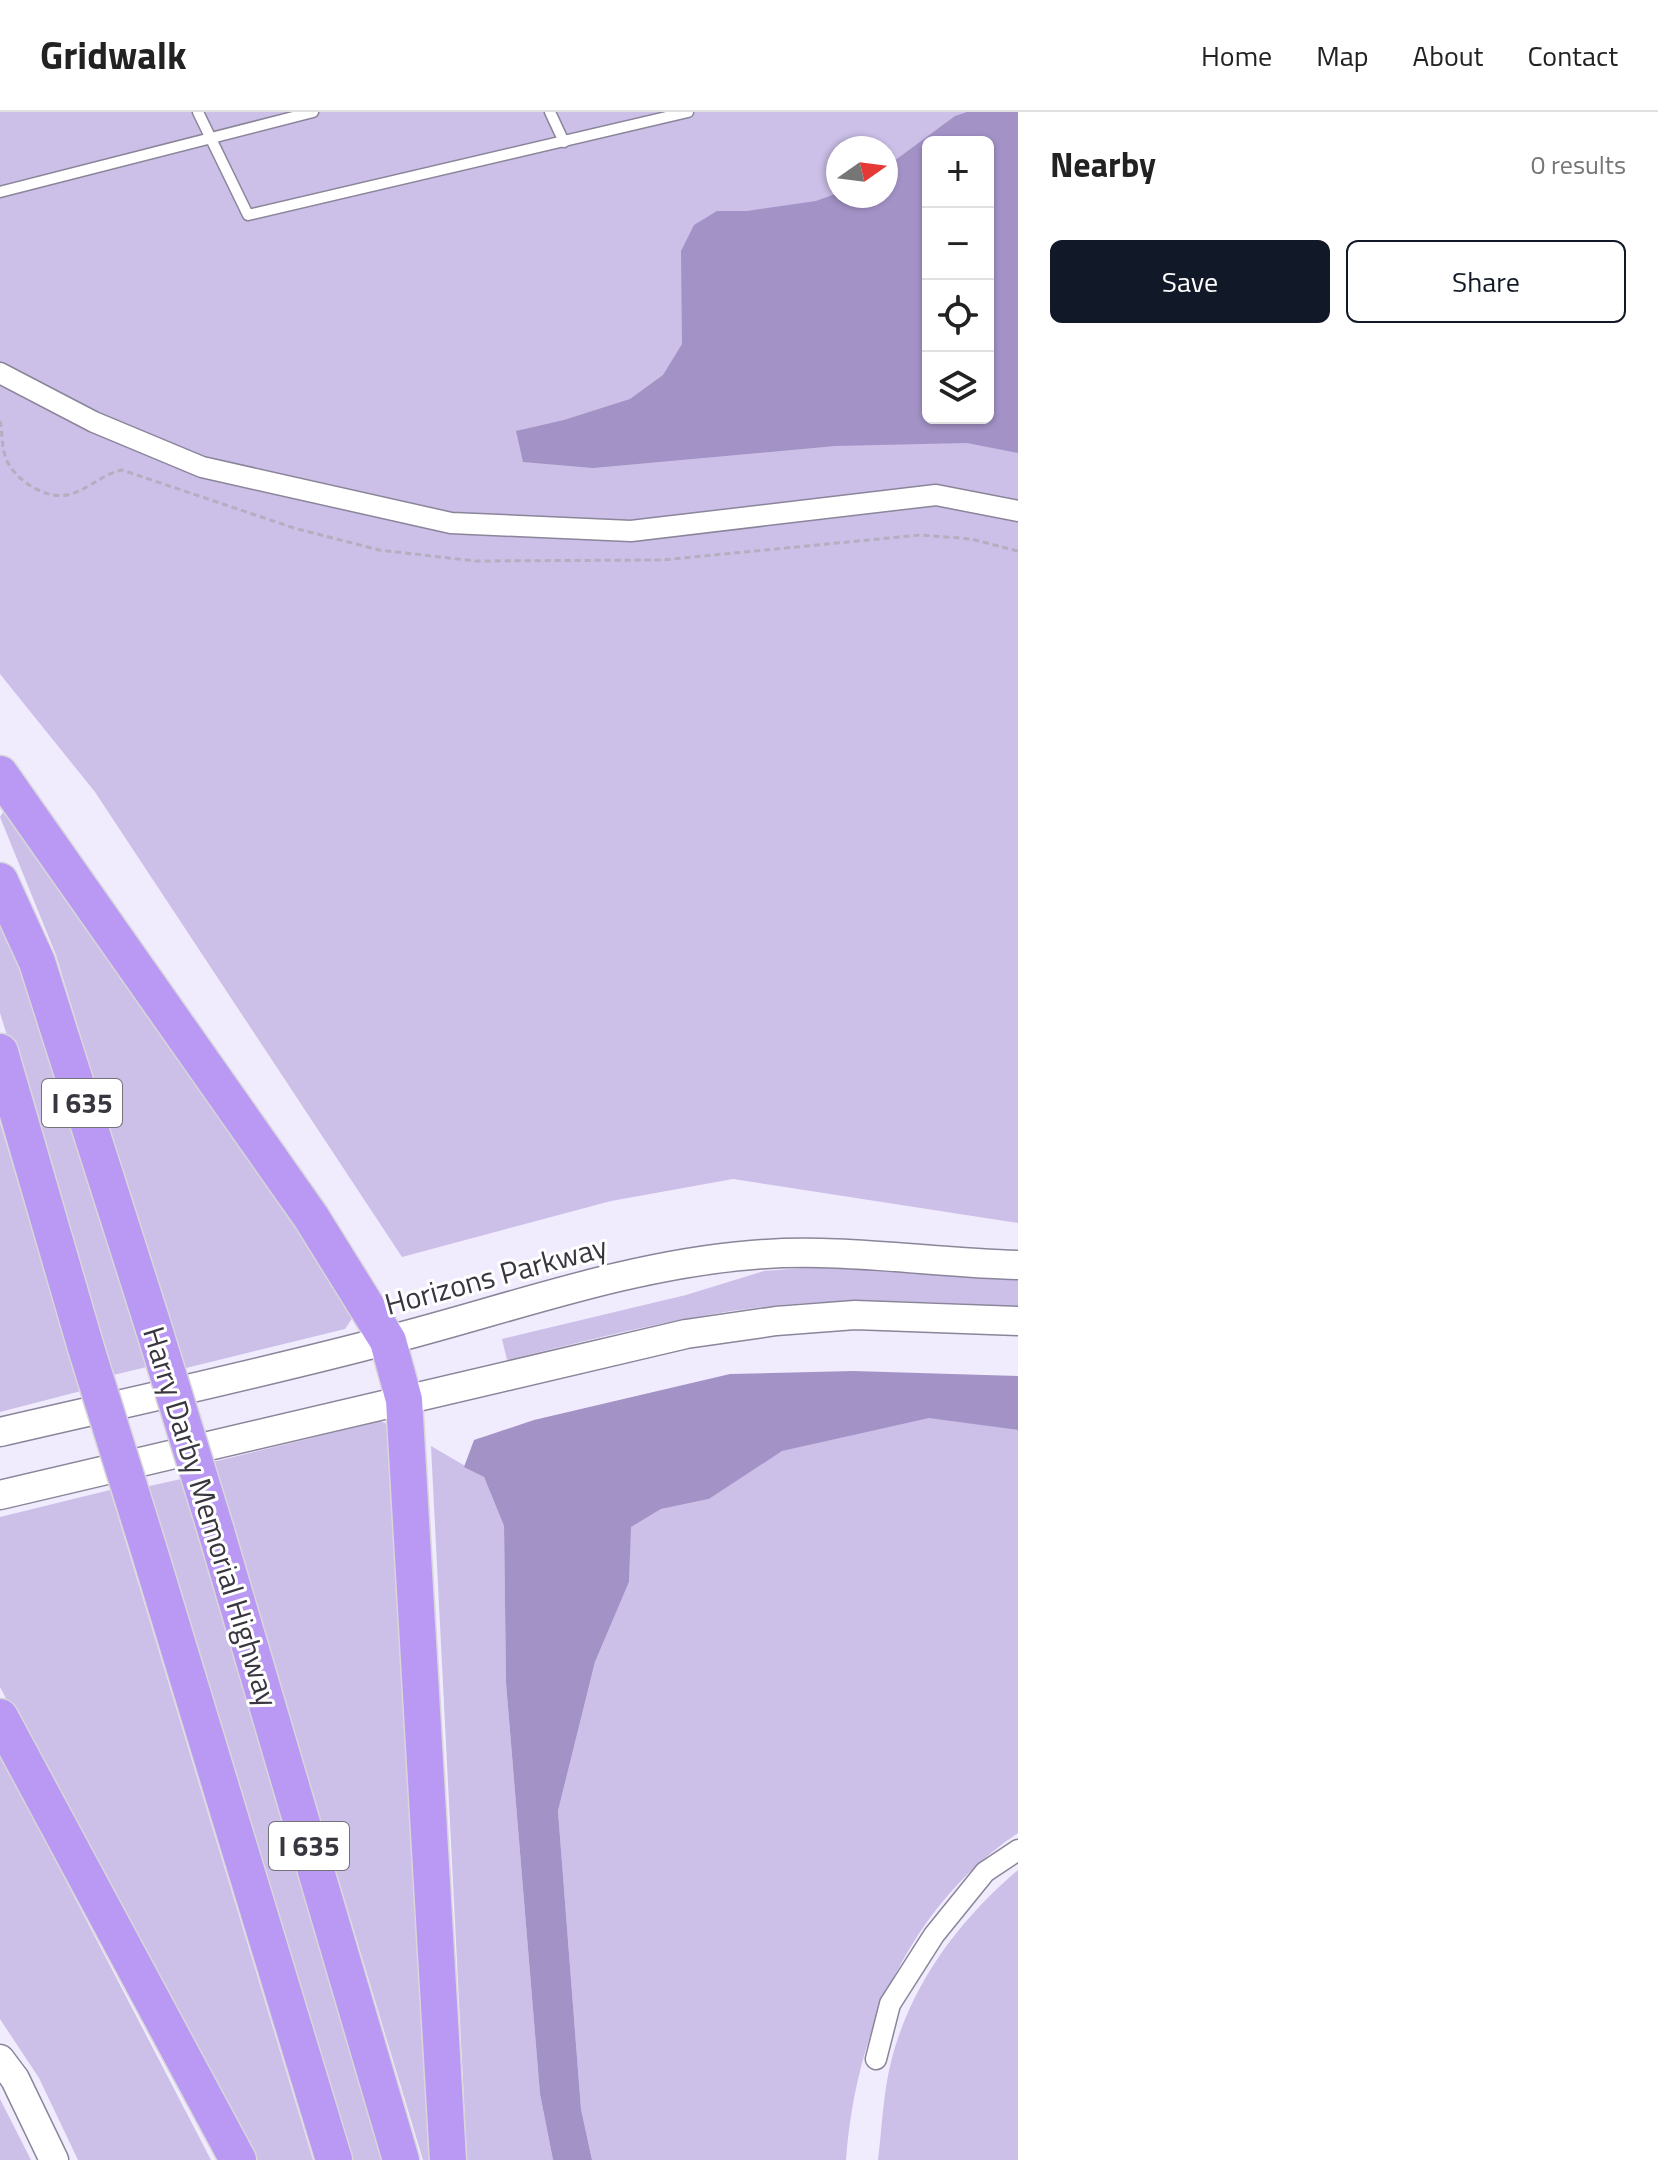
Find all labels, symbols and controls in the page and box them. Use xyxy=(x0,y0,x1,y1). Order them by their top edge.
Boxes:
text: Gridwalk xyxy=(40,26,187,84)
text: Home xyxy=(1201,34,1272,77)
text: Map xyxy=(1316,34,1369,77)
text: About xyxy=(1413,34,1483,77)
text: Contact xyxy=(1527,34,1618,77)
north arrow xyxy=(826,136,898,208)
map controls xyxy=(922,136,994,424)
button: + xyxy=(922,136,994,208)
text: Nearby xyxy=(1050,138,1156,190)
text: 0 results xyxy=(1531,145,1626,184)
button: − xyxy=(922,208,994,280)
button: Save xyxy=(1050,240,1330,323)
button: Share xyxy=(1346,240,1626,323)
button: locate xyxy=(922,280,994,352)
button: layers xyxy=(922,352,994,424)
road number: I 635 xyxy=(42,1079,122,1127)
street label: Horizons Parkway xyxy=(379,1223,612,1327)
street label: Harry Darby Memorial Highway xyxy=(131,1321,291,1712)
road number: I 635 xyxy=(269,1822,349,1870)

